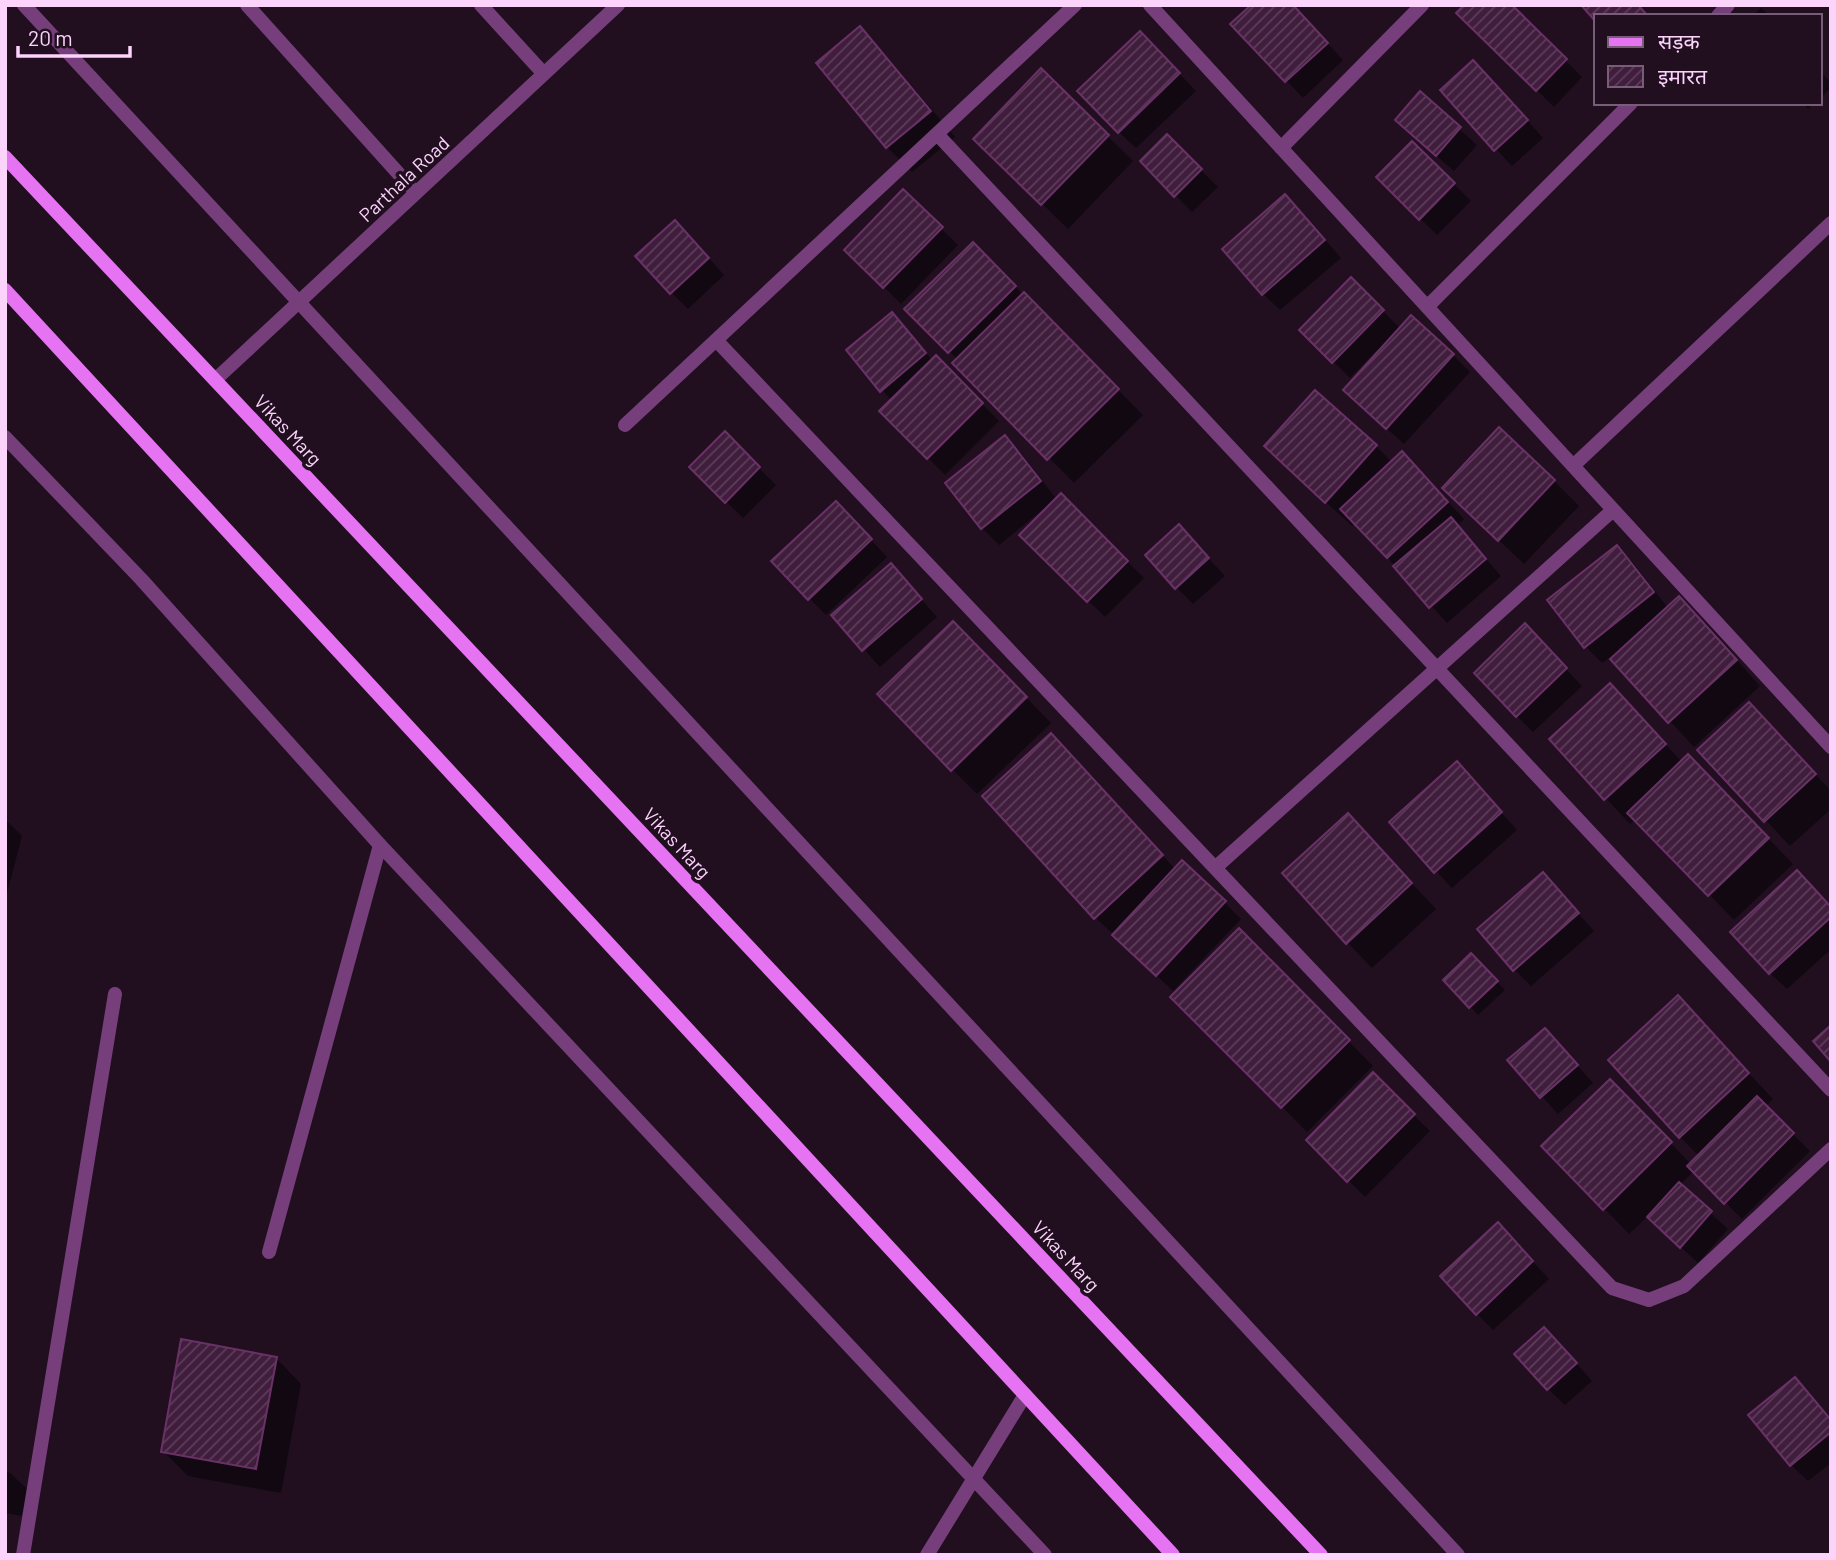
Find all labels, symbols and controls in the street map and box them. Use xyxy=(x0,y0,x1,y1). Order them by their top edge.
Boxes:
scale bar xyxy=(18,14,130,58)
legend xyxy=(1594,14,1822,105)
text: 20 m xyxy=(28,25,73,50)
text: सड़क xyxy=(1658,28,1700,53)
text: इमारत xyxy=(1658,63,1708,88)
street label: Parthala Road xyxy=(354,131,453,226)
street label: Vikas Marg xyxy=(250,390,327,470)
street label: Vikas Marg xyxy=(639,803,716,883)
street label: Vikas Marg xyxy=(1028,1216,1105,1296)

